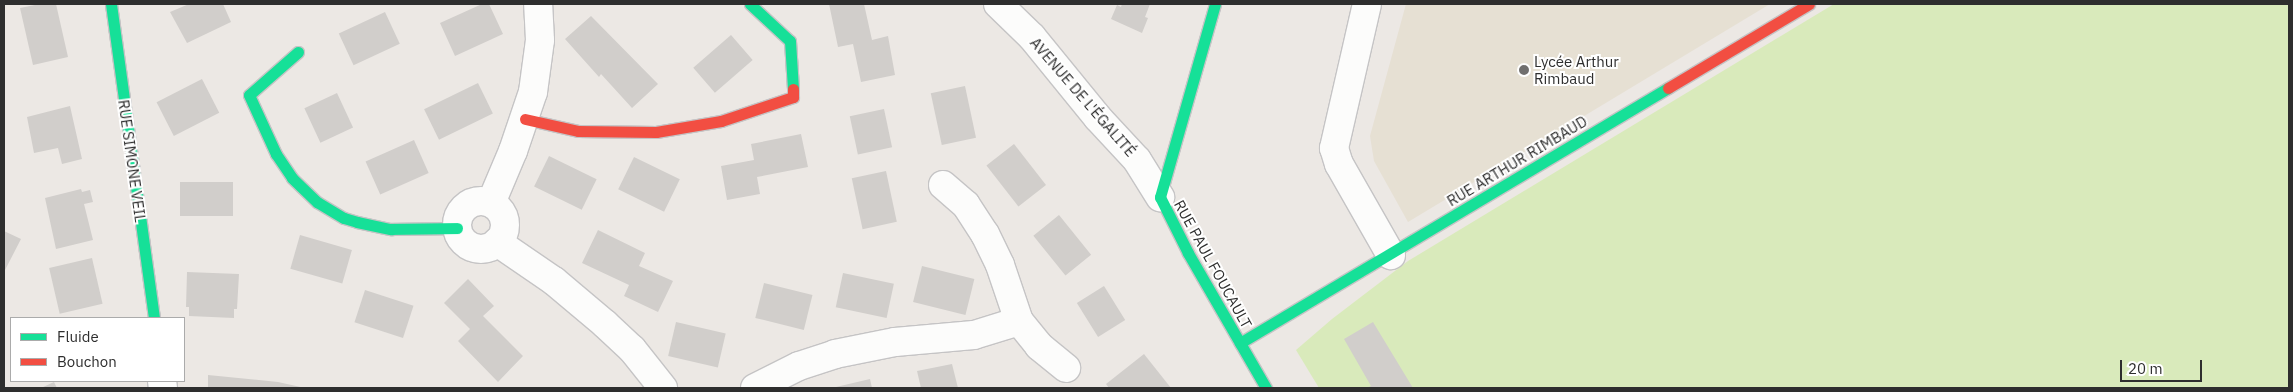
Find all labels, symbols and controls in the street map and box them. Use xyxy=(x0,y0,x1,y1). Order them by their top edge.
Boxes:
street label: AVENUE DE L'ÉGALITÉ xyxy=(1026,34,1140,160)
place label: Lycée Arthur Rimbaud xyxy=(1534,52,1619,87)
marker: Lycée Arthur Rimbaud xyxy=(1518,64,1530,76)
street label: RUE SIMONE VEIL xyxy=(114,99,150,223)
street label: RUE ARTHUR RIMBAUD xyxy=(1444,112,1590,210)
street label: RUE PAUL FOUCAULT xyxy=(1170,197,1256,331)
legend xyxy=(10,317,185,382)
text: Fluide xyxy=(57,327,99,346)
scale bar xyxy=(2123,350,2206,382)
text: Bouchon xyxy=(57,352,117,371)
text: 20 m xyxy=(2128,359,2163,378)

